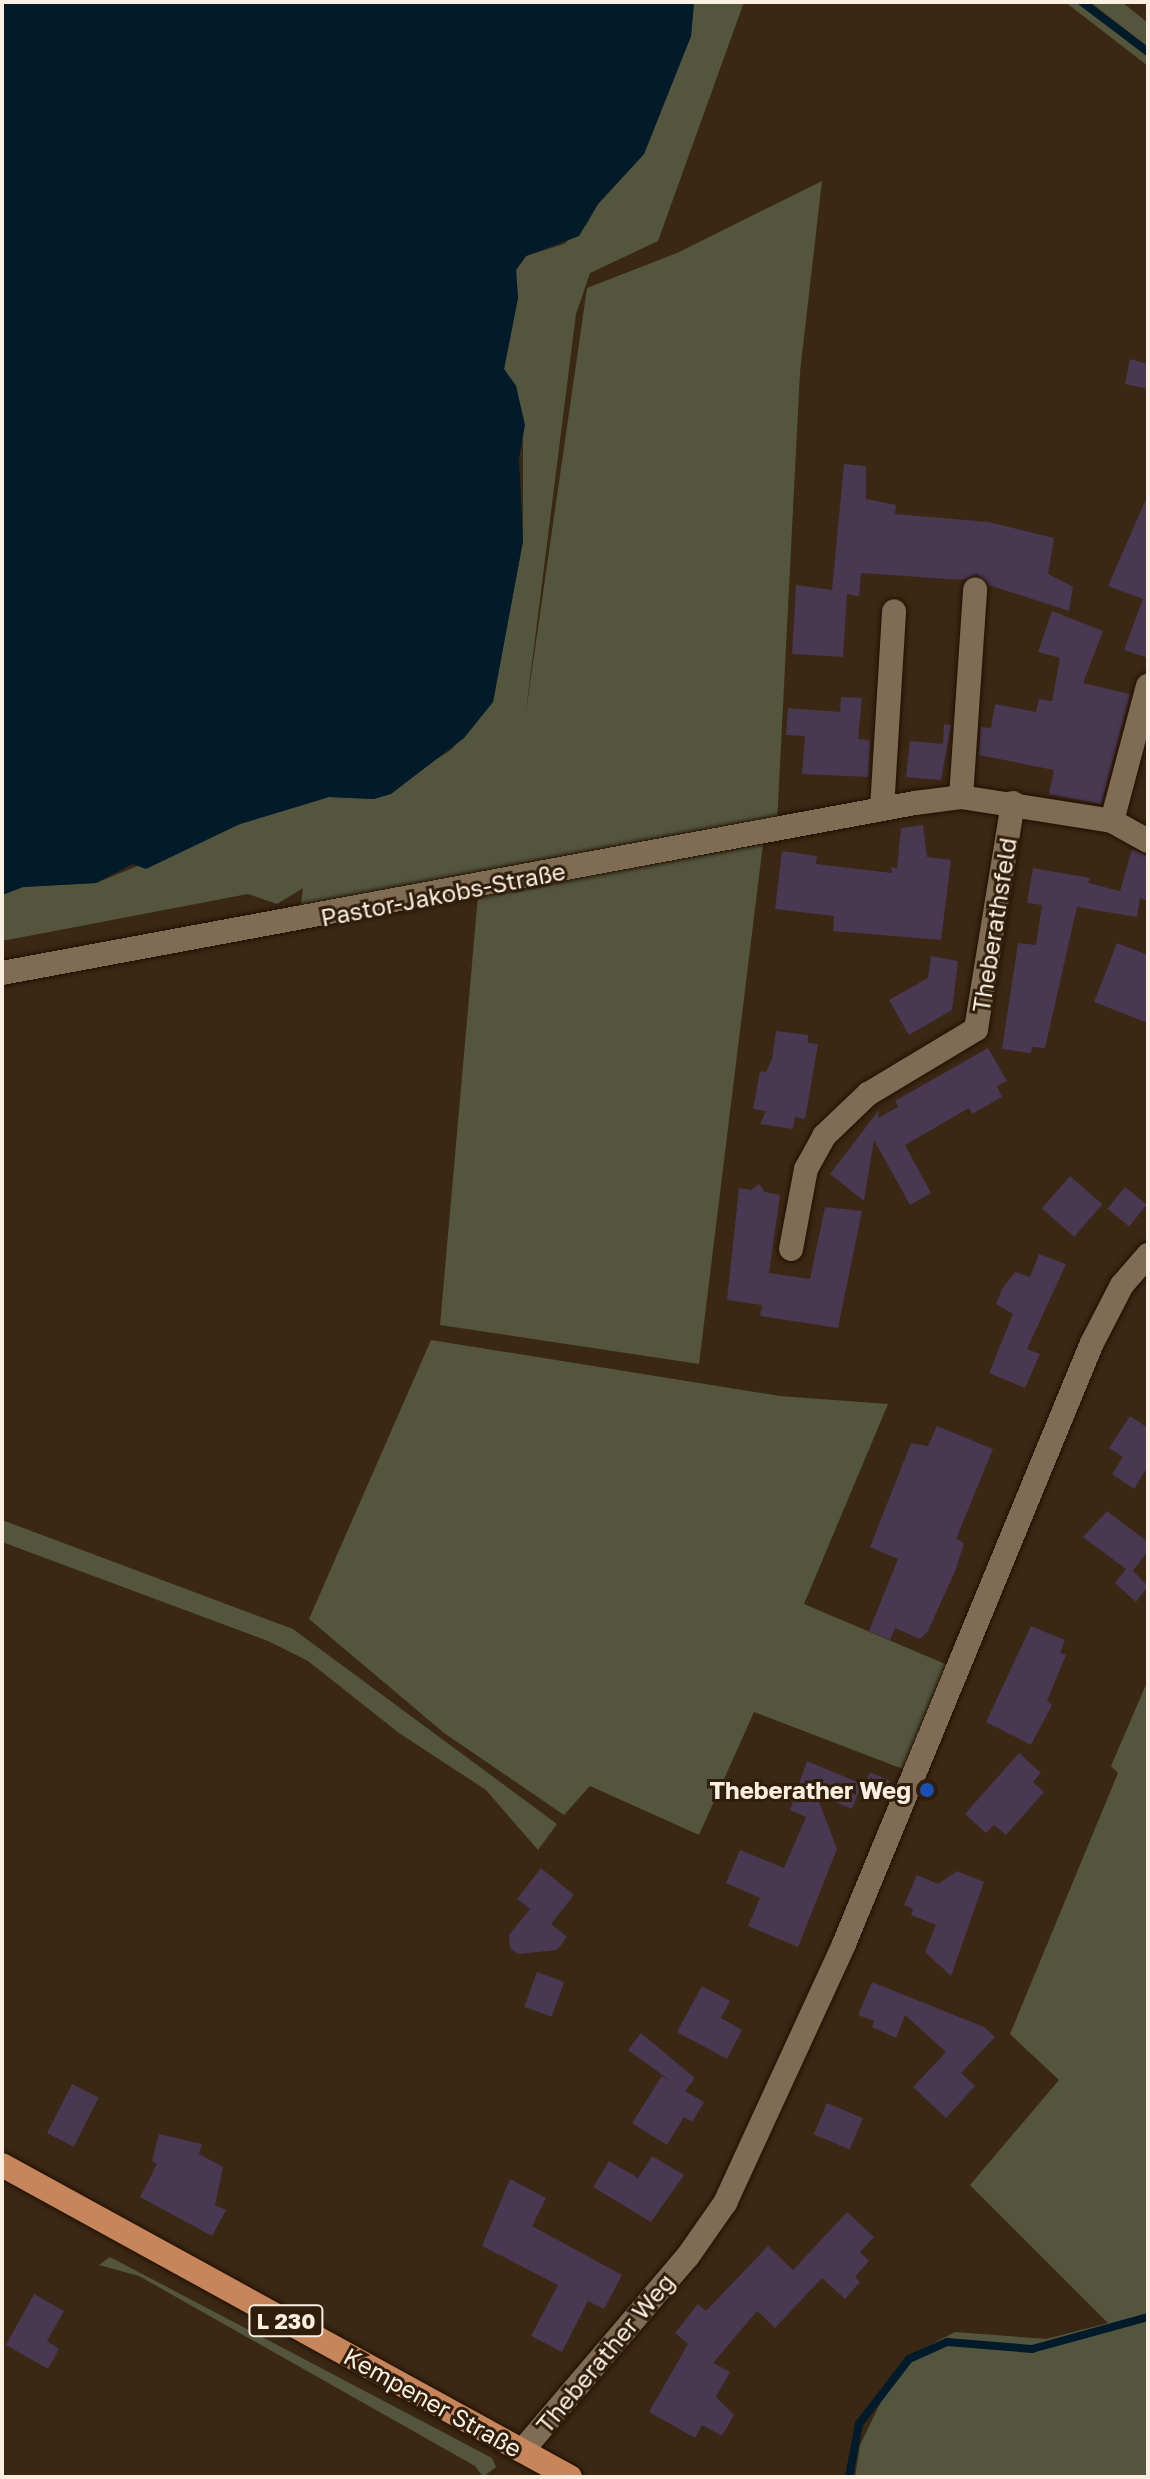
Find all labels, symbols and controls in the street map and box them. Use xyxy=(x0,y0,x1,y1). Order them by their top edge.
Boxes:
street label: Theberathsfeld xyxy=(966,836,1022,1014)
street label: Pastor-Jakobs-Straße xyxy=(318,856,568,932)
place label: Theberather Weg xyxy=(710,1776,911,1804)
marker: Theberather Weg xyxy=(918,1781,936,1799)
street label: Theberather Weg xyxy=(530,2267,680,2439)
road number: L 230 xyxy=(248,2303,324,2339)
street label: Kempener Straße xyxy=(339,2341,527,2463)

